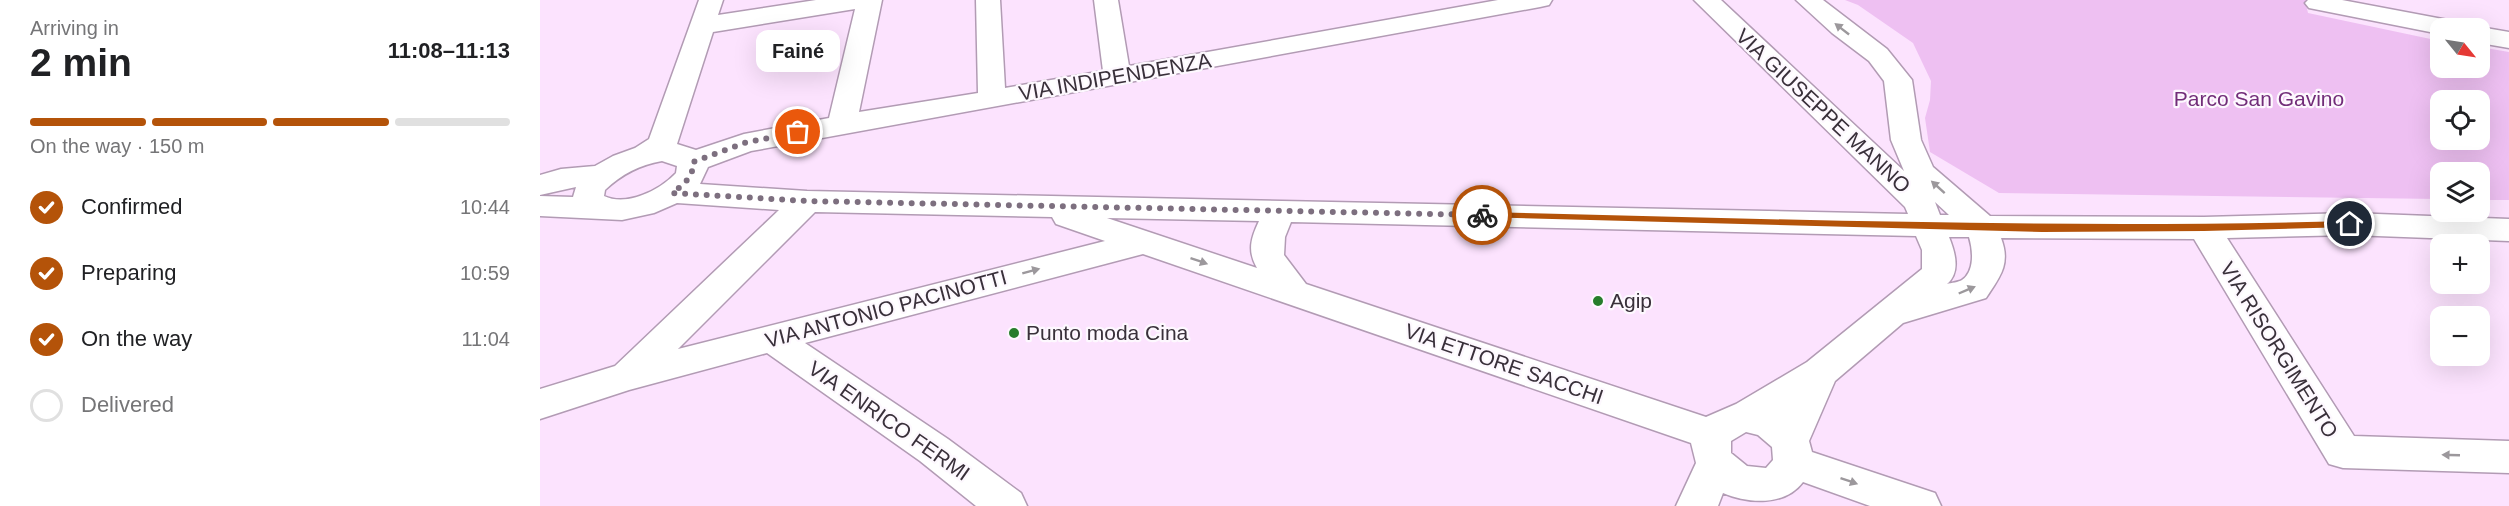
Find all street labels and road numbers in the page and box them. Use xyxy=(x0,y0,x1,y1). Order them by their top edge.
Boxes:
street label: VIA GIUSEPPE MANNO xyxy=(1731,24,1915,197)
street label: VIA INDIPENDENZA xyxy=(1017,48,1213,105)
street label: VIA RISORGIMENTO xyxy=(2216,258,2343,442)
street label: VIA ANTONIO PACINOTTI xyxy=(763,265,1009,352)
street label: VIA ETTORE SACCHI xyxy=(1402,319,1606,408)
street label: VIA ENRICO FERMI xyxy=(804,356,974,485)

